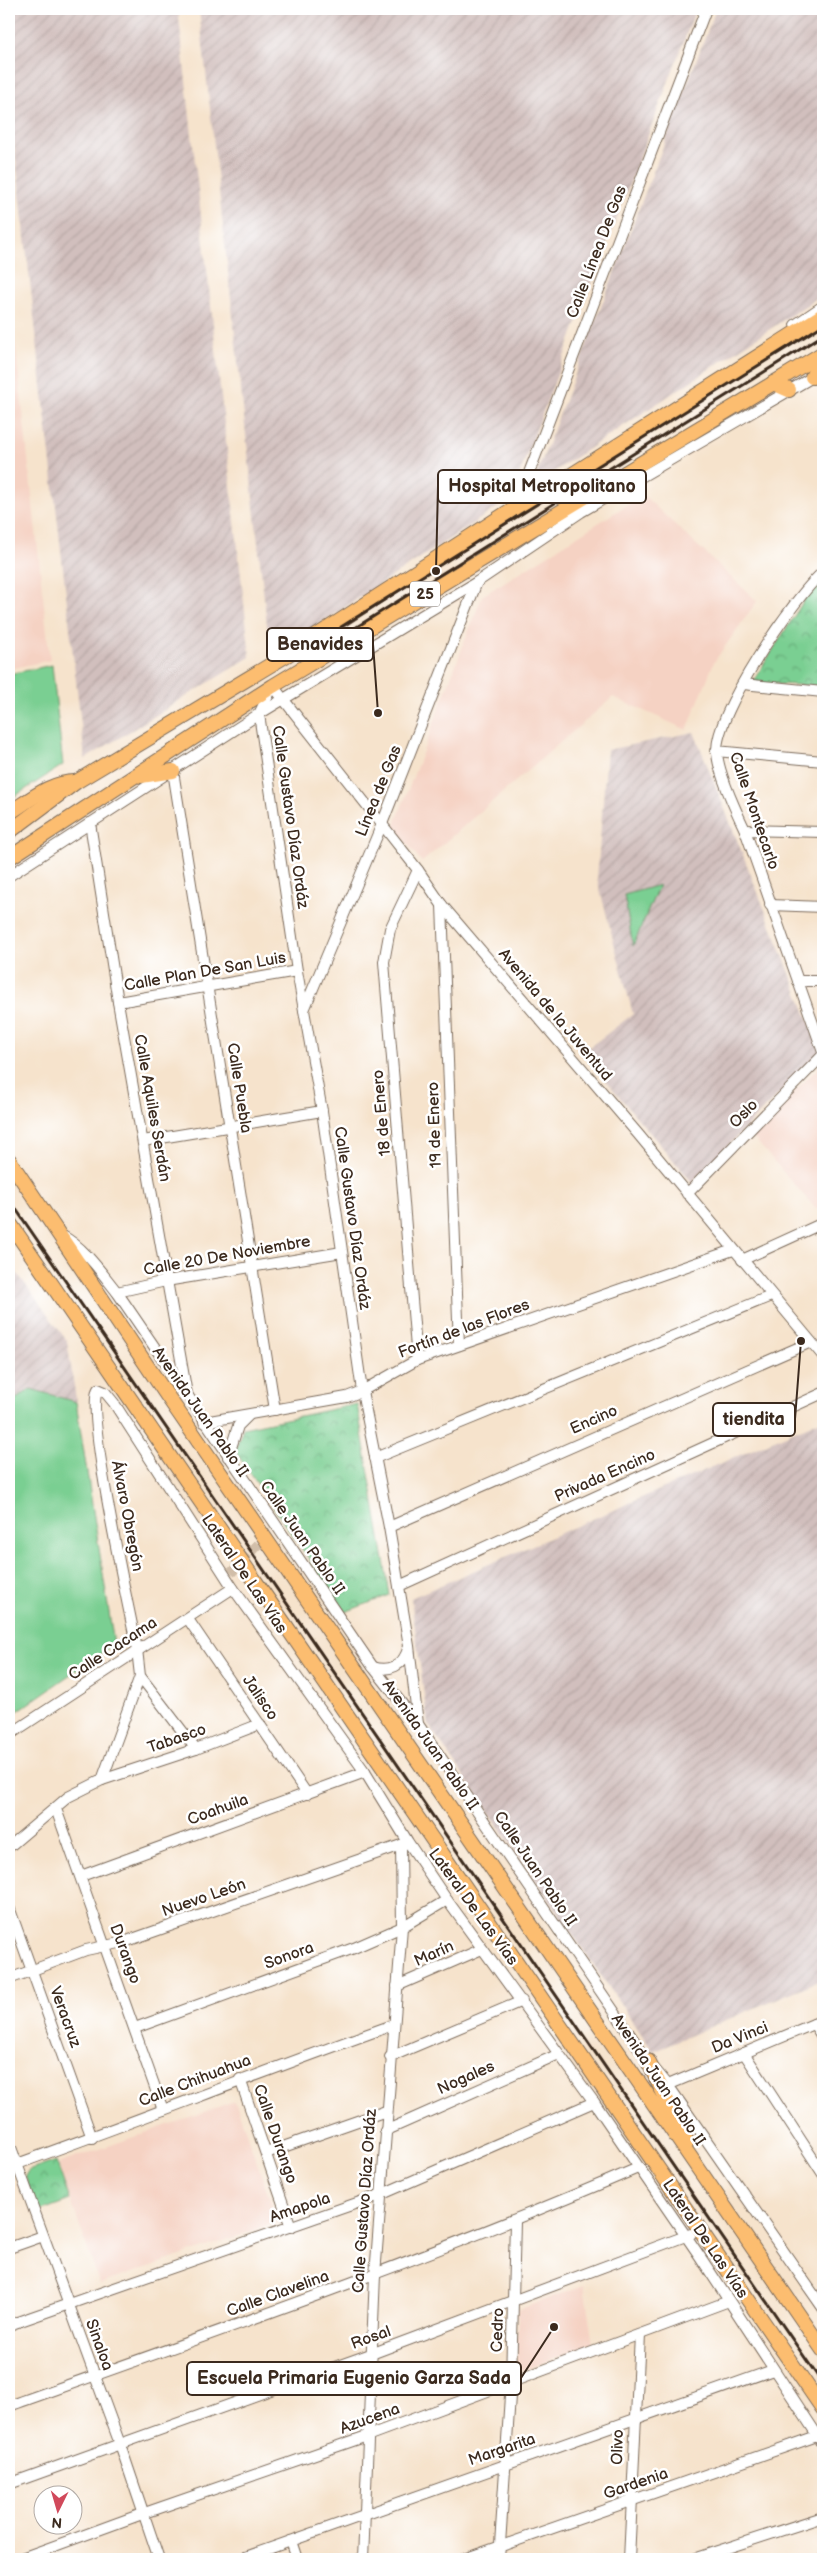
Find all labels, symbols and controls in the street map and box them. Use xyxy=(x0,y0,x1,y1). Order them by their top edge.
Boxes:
street label: Calle Línea De Gas xyxy=(563,183,631,321)
callout: Hospital Metropolitano xyxy=(438,470,646,503)
text: Hospital Metropolitano xyxy=(448,476,636,497)
road number: 25 xyxy=(410,582,440,606)
callout: Benavides xyxy=(267,628,373,661)
text: Benavides xyxy=(277,634,363,655)
street label: Calle Gustavo Díaz Ordáz xyxy=(268,724,312,910)
street label: Línea de Gas xyxy=(352,742,406,839)
street label: Calle Montecarlo xyxy=(725,750,783,872)
street label: Avenida de la Juventud xyxy=(494,945,616,1085)
street label: Calle Plan De San Luis xyxy=(123,948,287,996)
street label: Calle Aquiles Serdán xyxy=(130,1033,174,1183)
street label: Calle Puebla xyxy=(222,1041,256,1135)
street label: 18 de Enero xyxy=(369,1069,395,1157)
street label: 19 de Enero xyxy=(424,1082,446,1168)
street label: Oslo xyxy=(726,1096,762,1132)
street label: Calle Gustavo Díaz Ordáz xyxy=(330,1125,374,1311)
street label: Calle 20 De Noviembre xyxy=(142,1232,312,1280)
street label: Fortín de las Flores xyxy=(396,1295,532,1363)
street label: Avenida Juan Pablo II xyxy=(148,1343,252,1481)
street label: Encino xyxy=(567,1401,621,1439)
callout: tiendita xyxy=(713,1403,795,1436)
text: tiendita xyxy=(722,1409,785,1430)
street label: Privada Encino xyxy=(552,1445,658,1507)
street label: Álvaro Obregón xyxy=(107,1459,149,1573)
street label: Calle Juan Pablo II xyxy=(256,1478,348,1598)
street label: Lateral De Las Vías xyxy=(197,1511,291,1637)
street label: Calle Cacama xyxy=(65,1613,161,1685)
street label: Jalisco xyxy=(238,1672,282,1724)
street label: Avenida Juan Pablo II xyxy=(378,1676,482,1814)
street label: Tabasco xyxy=(145,1720,209,1758)
street label: Coahuila xyxy=(185,1790,251,1830)
street label: Calle Juan Pablo II xyxy=(490,1808,580,1930)
street label: Lateral De Las Vías xyxy=(424,1845,522,1969)
street label: Nuevo León xyxy=(159,1875,249,1921)
street label: Durango xyxy=(105,1921,145,1987)
street label: Marín xyxy=(411,1937,457,1971)
street label: Sonora xyxy=(262,1938,316,1974)
street label: Veracruz xyxy=(45,1984,85,2050)
street label: Avenida Juan Pablo II xyxy=(607,2011,709,2149)
street label: Da Vinci xyxy=(709,2018,771,2058)
street label: Calle Chihuahua xyxy=(136,2051,254,2111)
street label: Nogales xyxy=(435,2057,497,2099)
street label: Calle Durango xyxy=(249,2082,301,2186)
street label: Calle Gustavo Díaz Ordáz xyxy=(349,2108,381,2294)
street label: Lateral De Las Vías xyxy=(658,2176,752,2302)
street label: Amapola xyxy=(267,2189,333,2227)
street label: Calle Clavelina xyxy=(224,2267,332,2321)
street label: Cedro xyxy=(488,2307,508,2353)
street label: Sinaloa xyxy=(81,2317,117,2373)
street label: Rosal xyxy=(348,2322,394,2354)
callout: Escuela Primaria Eugenio Garza Sada xyxy=(187,2362,521,2395)
text: Escuela Primaria Eugenio Garza Sada xyxy=(197,2368,511,2389)
street label: Azucena xyxy=(337,2399,403,2439)
street label: Olivo xyxy=(608,2429,628,2465)
street label: Margarita xyxy=(466,2430,538,2470)
street label: Gardenia xyxy=(601,2464,671,2504)
north arrow xyxy=(32,2486,82,2536)
text: N xyxy=(51,2514,63,2531)

